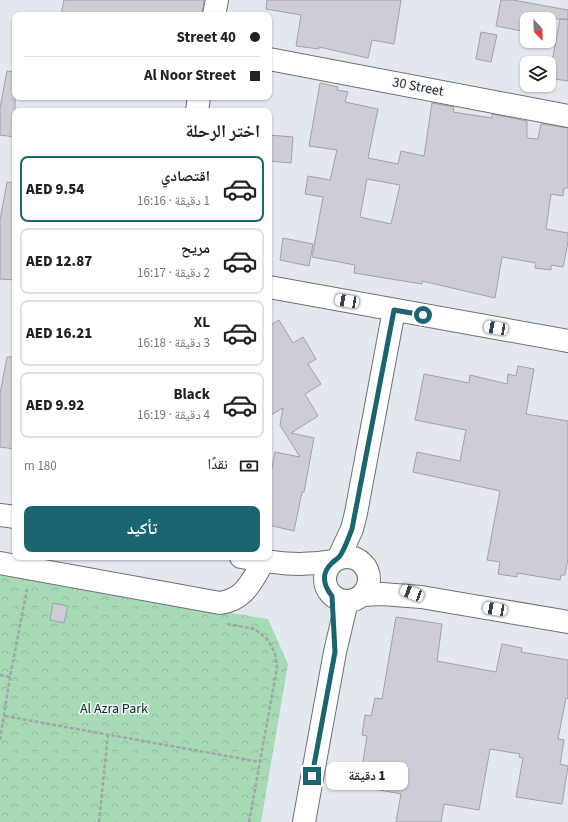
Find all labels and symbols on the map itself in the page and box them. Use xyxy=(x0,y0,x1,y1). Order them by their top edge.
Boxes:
north arrow xyxy=(520,12,556,48)
street label: 30 Street xyxy=(391,72,446,102)
car xyxy=(334,293,360,309)
route start xyxy=(414,306,432,324)
car xyxy=(483,320,509,336)
car xyxy=(399,583,425,603)
car xyxy=(482,601,508,617)
park label: Al Azra Park xyxy=(80,699,148,719)
callout: 1 دقيقة xyxy=(326,762,408,790)
route end xyxy=(303,767,321,785)

